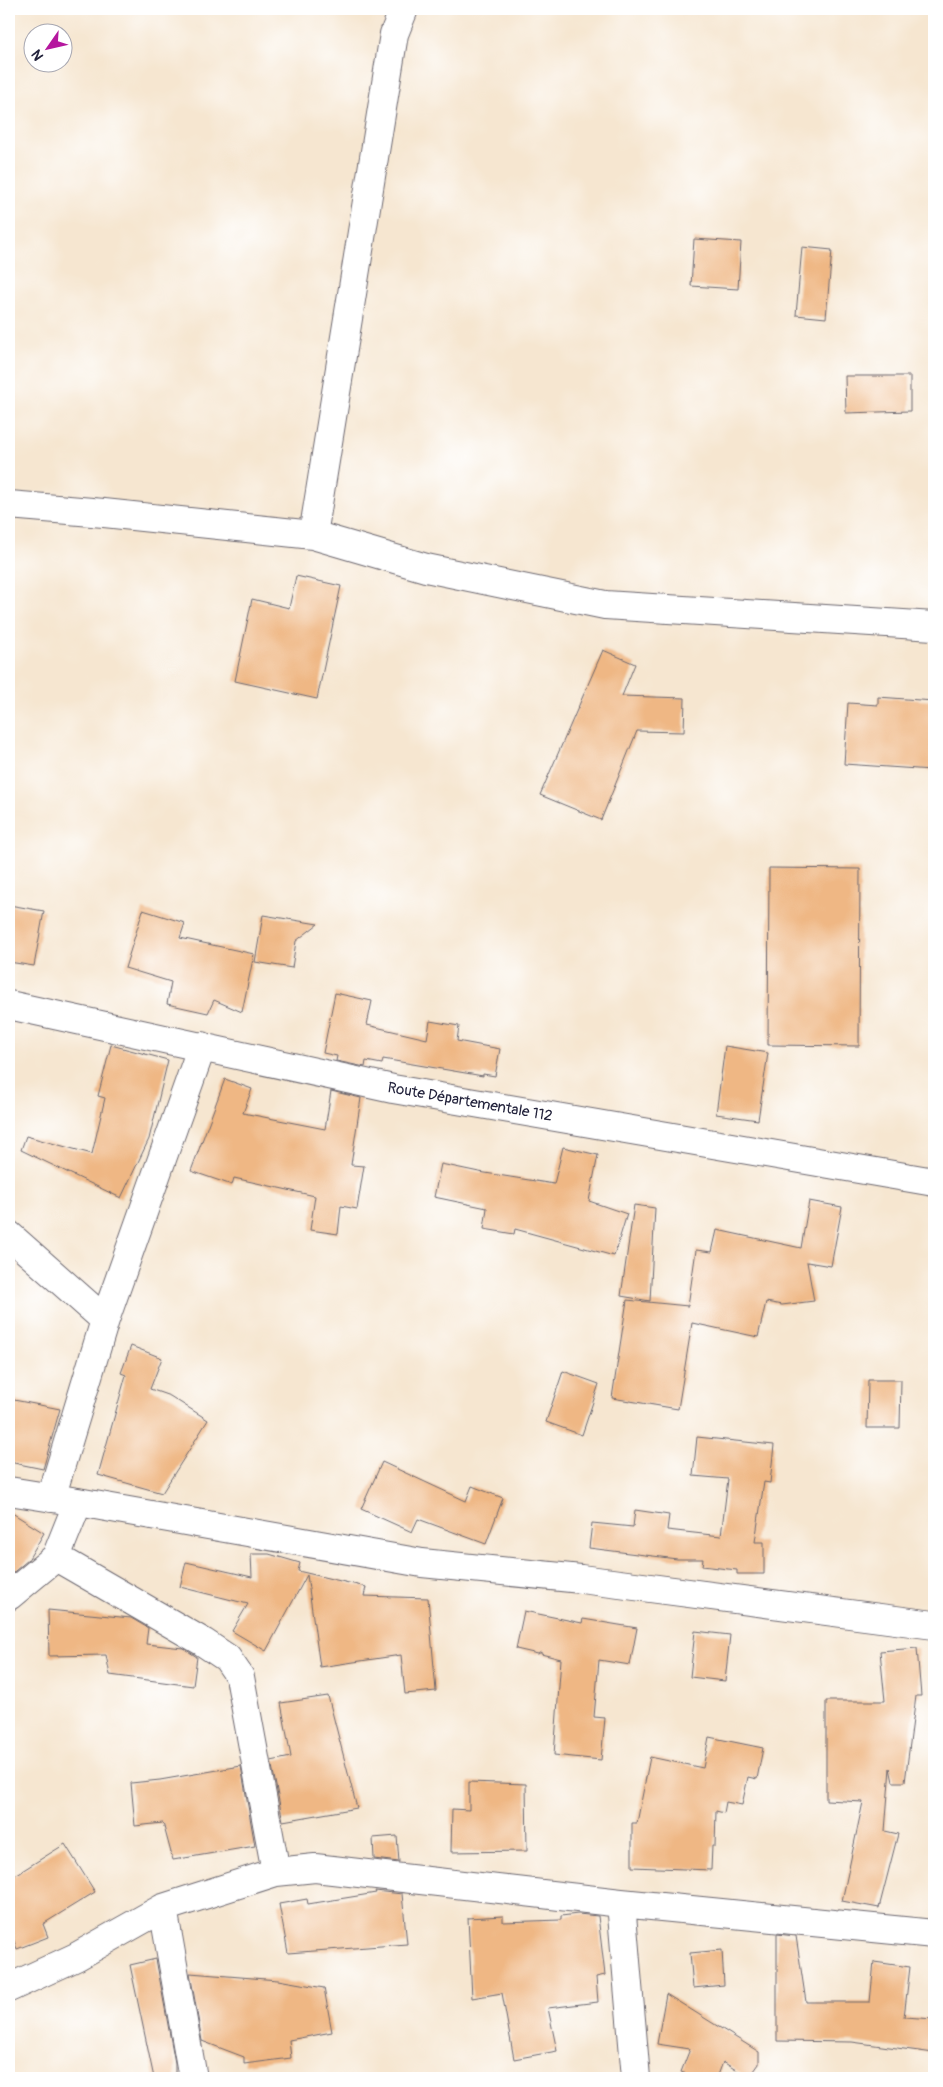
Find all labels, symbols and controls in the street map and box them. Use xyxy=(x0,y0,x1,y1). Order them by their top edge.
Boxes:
north arrow xyxy=(22,22,72,72)
text: N xyxy=(28,46,47,64)
street label: Route Départementale 112 xyxy=(386,1078,554,1126)

